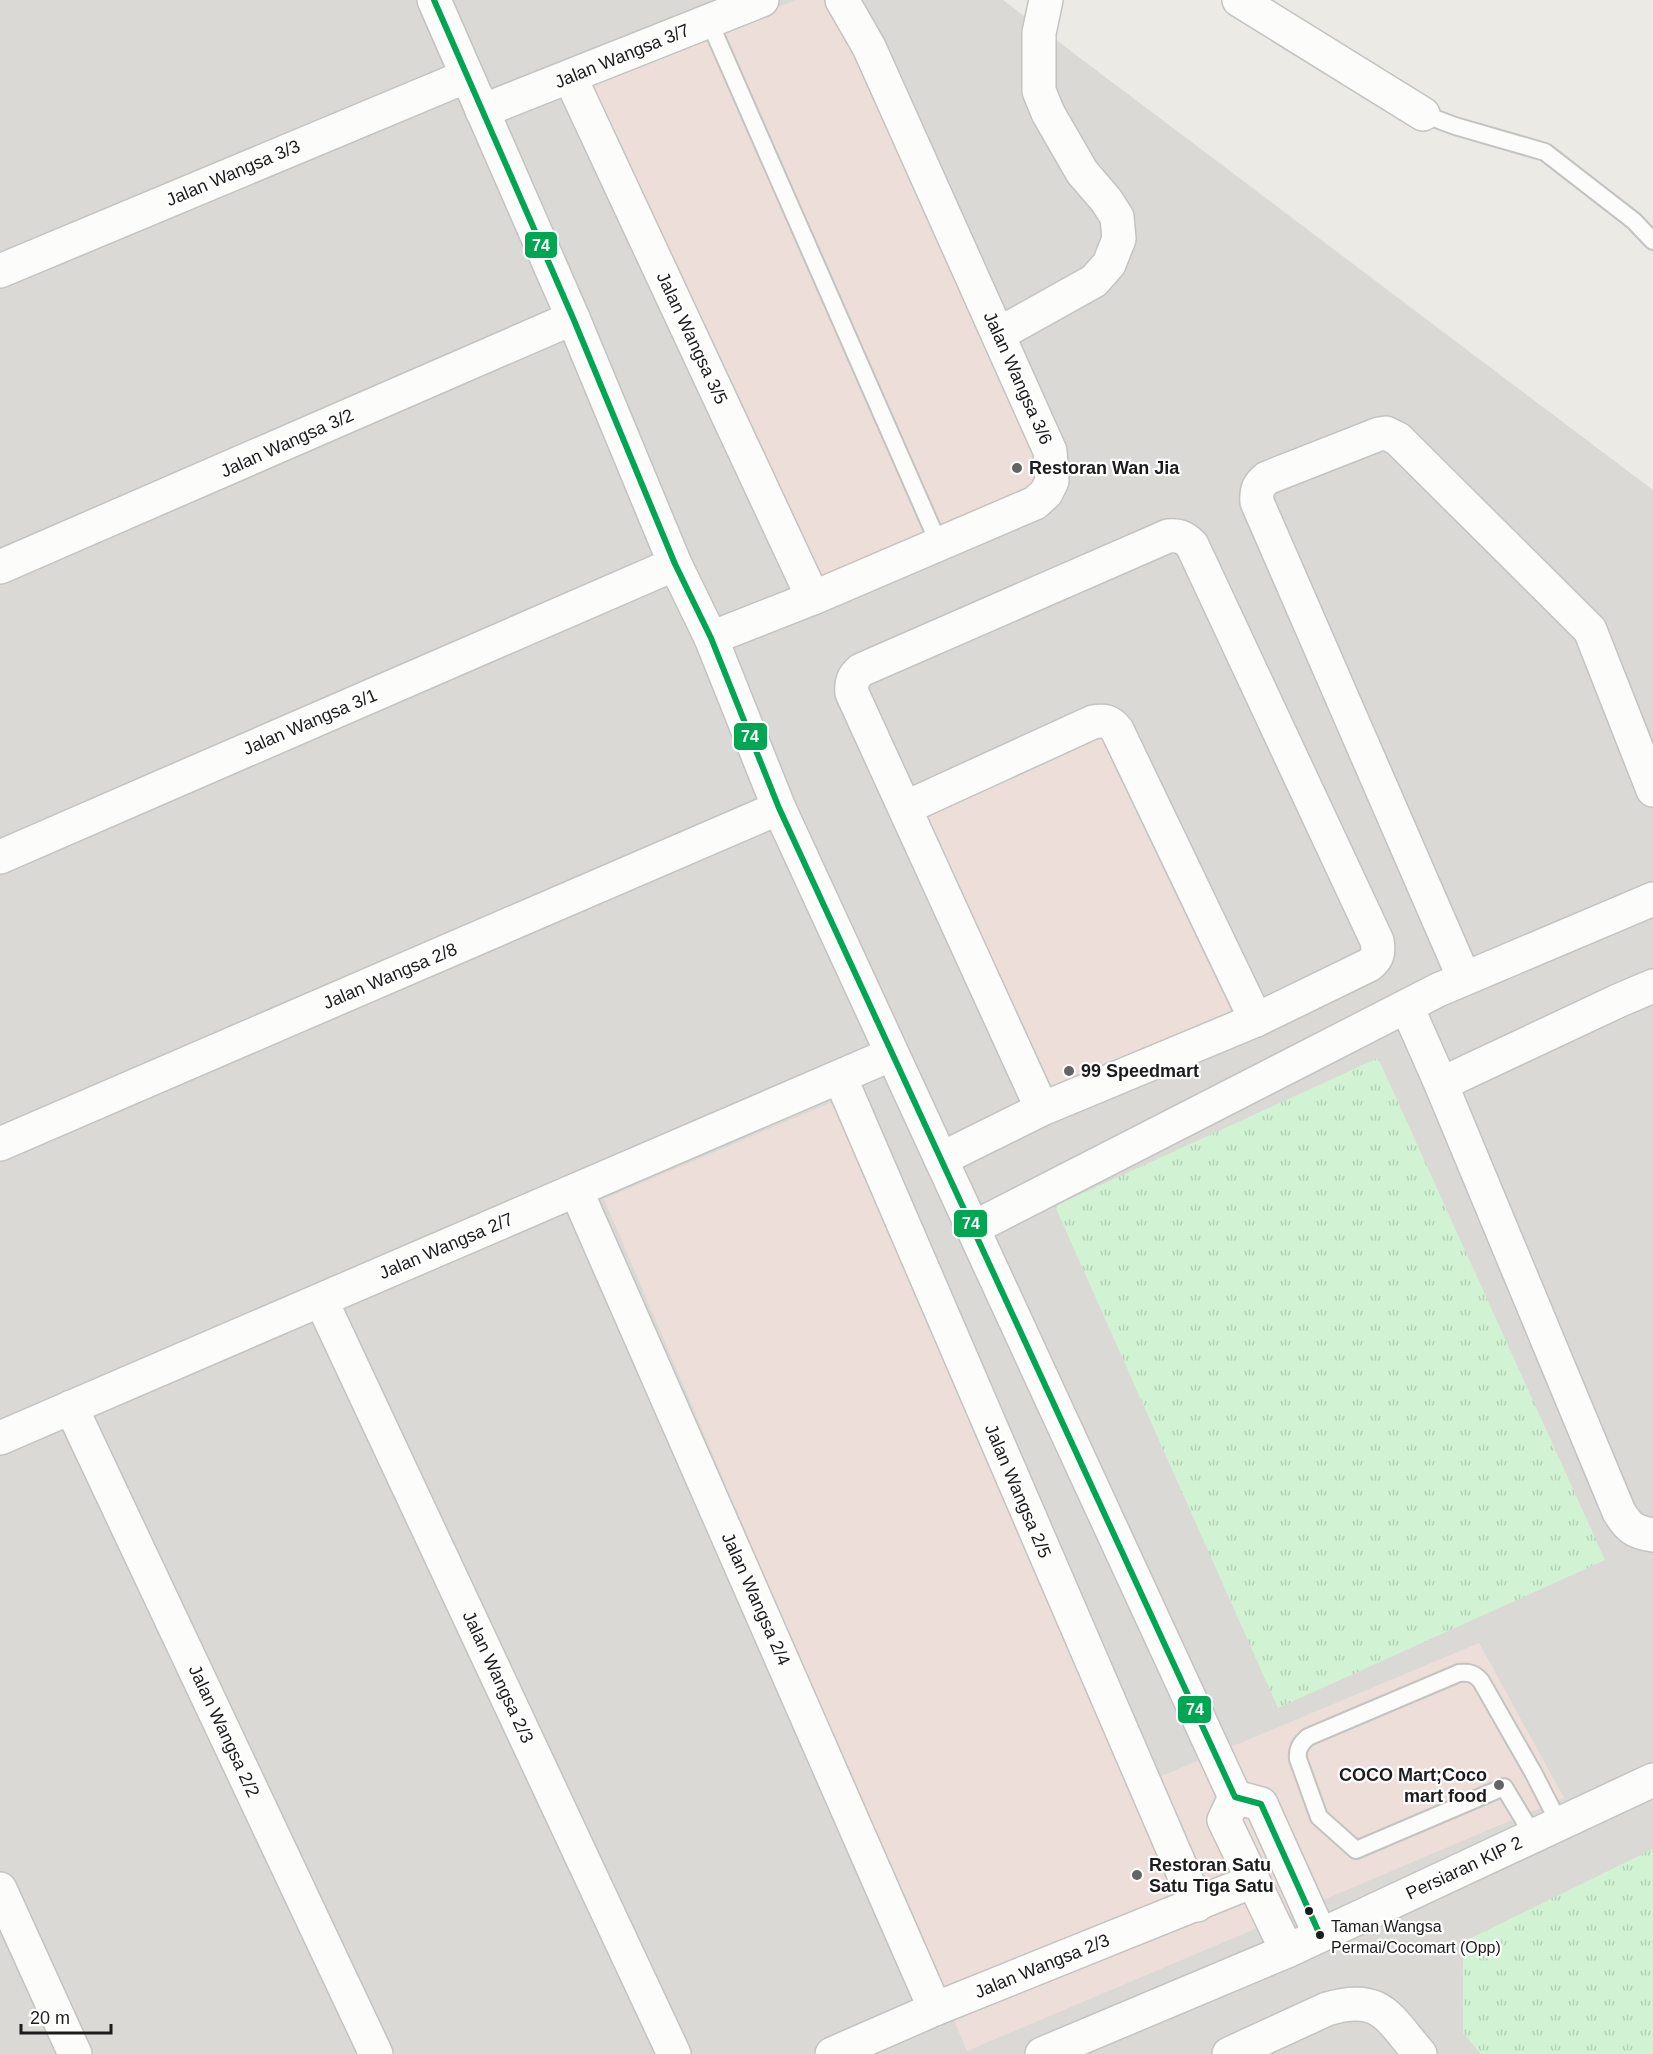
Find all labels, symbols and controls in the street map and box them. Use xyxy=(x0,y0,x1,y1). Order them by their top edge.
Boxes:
street label: Jalan Wangsa 3/7 xyxy=(552,20,692,92)
street label: Jalan Wangsa 3/3 xyxy=(163,136,303,210)
line badge: 74 xyxy=(524,231,558,259)
text: 74 xyxy=(532,237,550,254)
street label: Jalan Wangsa 3/5 xyxy=(653,269,731,407)
street label: Jalan Wangsa 3/6 xyxy=(980,308,1056,448)
street label: Jalan Wangsa 3/2 xyxy=(217,405,357,481)
place label: Restoran Wan Jia xyxy=(1029,458,1180,478)
marker: Restoran Wan Jia xyxy=(1010,461,1024,475)
street label: Jalan Wangsa 3/1 xyxy=(240,685,380,759)
line badge: 74 xyxy=(733,722,768,751)
text: 74 xyxy=(741,728,759,745)
street label: Jalan Wangsa 2/8 xyxy=(320,939,460,1013)
place label: 99 Speedmart xyxy=(1081,1061,1199,1081)
marker: 99 Speedmart xyxy=(1062,1064,1076,1078)
street label: Jalan Wangsa 2/7 xyxy=(376,1209,516,1283)
line badge: 74 xyxy=(953,1209,988,1238)
text: 74 xyxy=(962,1215,980,1232)
street label: Jalan Wangsa 2/5 xyxy=(981,1421,1055,1561)
street label: Jalan Wangsa 2/4 xyxy=(718,1529,794,1669)
street label: Jalan Wangsa 2/3 xyxy=(459,1608,537,1746)
street label: Jalan Wangsa 2/2 xyxy=(185,1662,263,1800)
line badge: 74 xyxy=(1177,1695,1212,1724)
text: 74 xyxy=(1186,1701,1204,1718)
place label: COCO Mart;Coco mart food xyxy=(1339,1765,1487,1806)
marker: COCO Mart;Coco mart food xyxy=(1492,1778,1506,1792)
street label: Persiaran KIP 2 xyxy=(1403,1832,1525,1904)
place label: Restoran Satu Satu Tiga Satu xyxy=(1149,1855,1274,1896)
marker: Restoran Satu Satu Tiga Satu xyxy=(1130,1868,1144,1882)
unlabelled marker xyxy=(1303,1905,1315,1917)
place label: Taman Wangsa Permai/Cocomart (Opp) xyxy=(1331,1918,1501,1956)
marker: Taman Wangsa Permai/Cocomart (Opp) xyxy=(1314,1929,1326,1941)
street label: Jalan Wangsa 2/3 xyxy=(972,1930,1112,2002)
scale bar xyxy=(21,1997,111,2035)
text: 20 m xyxy=(30,2008,70,2028)

